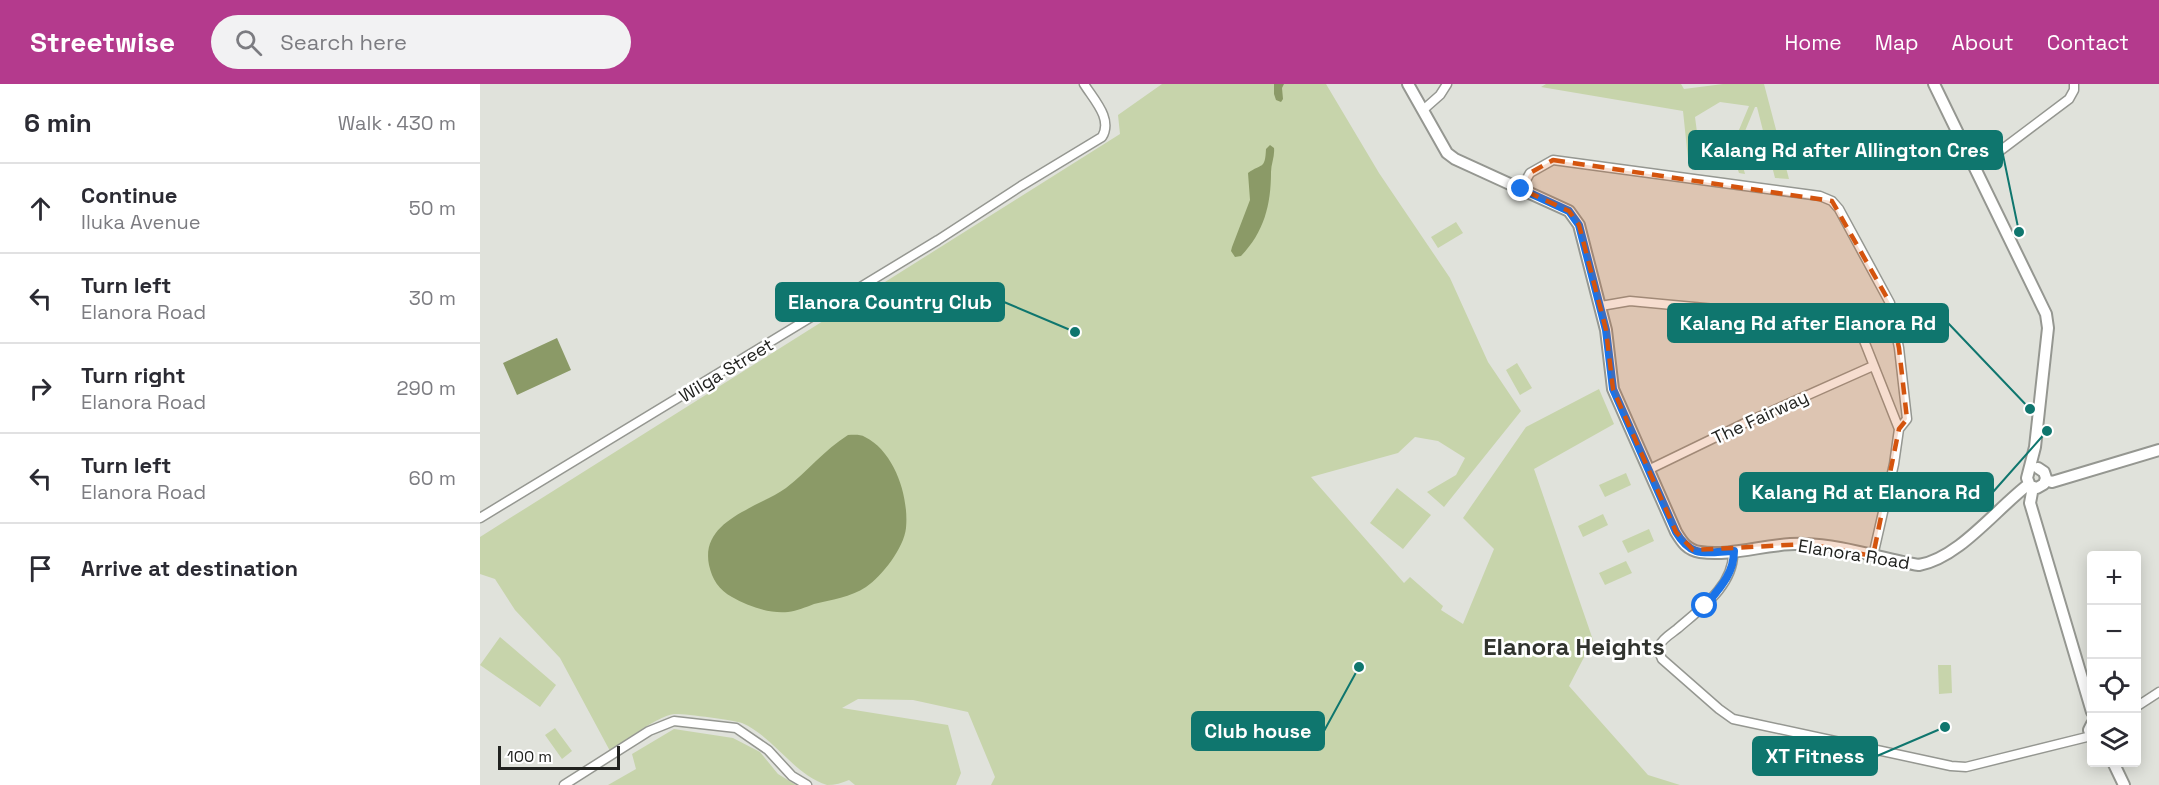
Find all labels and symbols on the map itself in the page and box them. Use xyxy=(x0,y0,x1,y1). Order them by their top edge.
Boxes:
callout: Kalang Rd after Allington Cres xyxy=(1689,131,2002,169)
text: Kalang Rd after Allington Cres xyxy=(1701,137,1989,163)
route end xyxy=(1507,175,1533,201)
callout: Elanora Country Club xyxy=(776,283,1004,321)
text: Elanora Country Club xyxy=(788,289,992,315)
callout: Kalang Rd after Elanora Rd xyxy=(1668,304,1948,342)
text: Kalang Rd after Elanora Rd xyxy=(1680,310,1936,336)
street label: Wilga Street xyxy=(675,333,777,407)
street label: The Fairway xyxy=(1708,385,1812,449)
callout: Kalang Rd at Elanora Rd xyxy=(1740,473,1993,511)
text: Kalang Rd at Elanora Rd xyxy=(1752,479,1980,505)
street label: Elanora Road xyxy=(1797,534,1911,574)
route start xyxy=(1691,592,1717,618)
district label: Elanora Heights xyxy=(1483,631,1665,662)
callout: Club house xyxy=(1192,712,1324,750)
text: Club house xyxy=(1204,718,1312,744)
callout: XT Fitness xyxy=(1753,737,1877,775)
scale bar xyxy=(498,743,620,770)
text: XT Fitness xyxy=(1765,743,1865,769)

